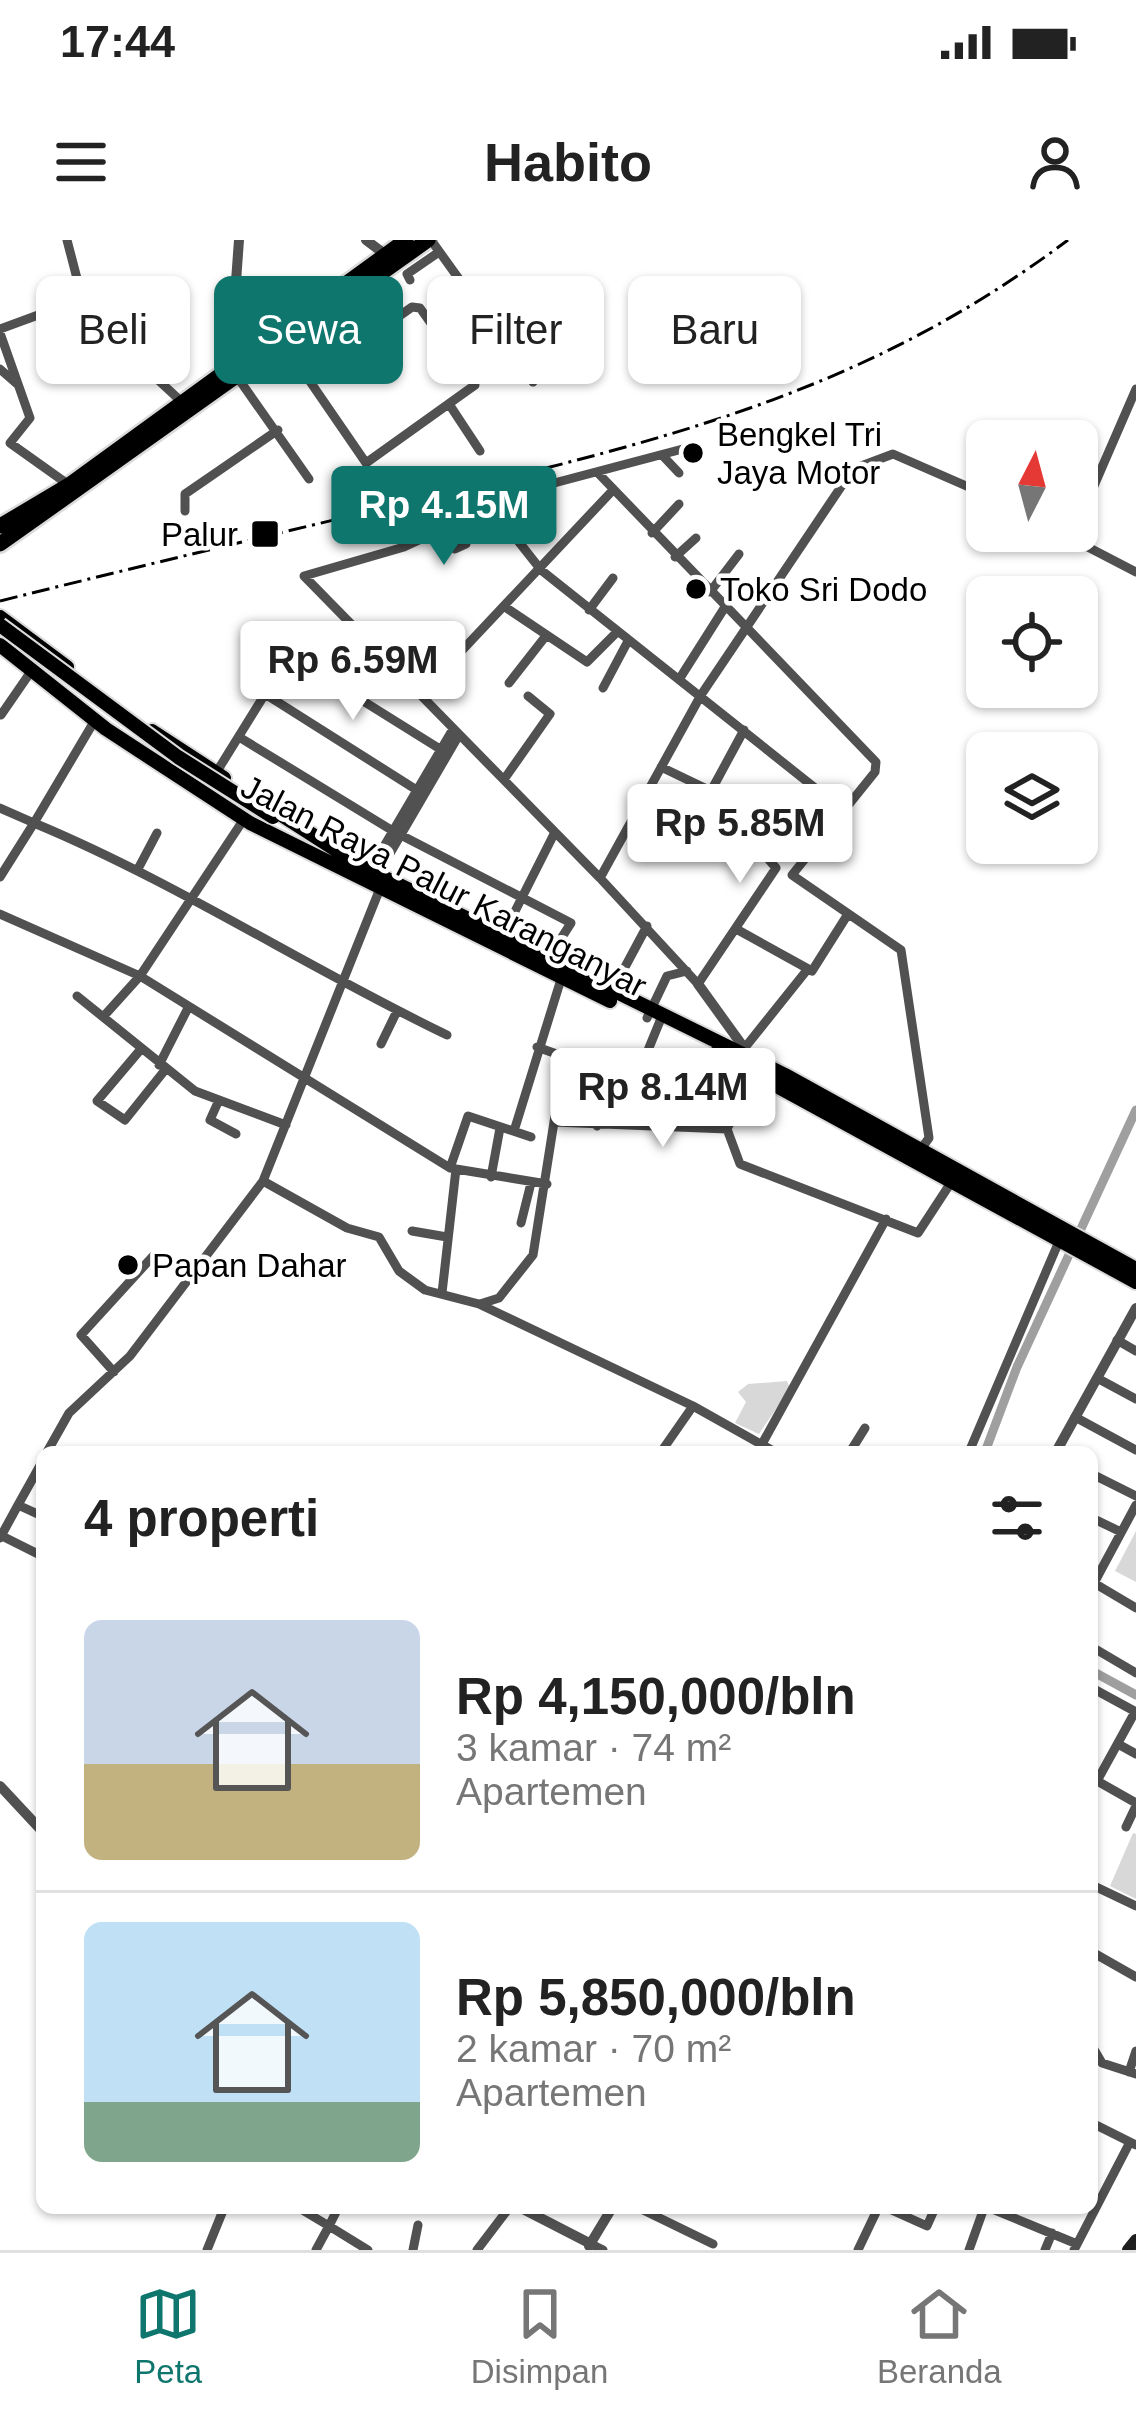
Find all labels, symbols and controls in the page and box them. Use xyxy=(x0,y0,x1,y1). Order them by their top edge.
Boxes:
text: 17:44 xyxy=(60,16,175,67)
icon: menu xyxy=(48,129,114,195)
icon: person xyxy=(1022,129,1088,195)
text: Habito xyxy=(484,132,652,192)
chip: Beli xyxy=(36,276,190,384)
chip: Sewa xyxy=(214,276,403,384)
chip: Filter xyxy=(427,276,604,384)
chip: Baru xyxy=(628,276,801,384)
place label: Bengkel Tri Jaya Motor xyxy=(717,416,882,491)
north arrow xyxy=(966,420,1098,552)
map controls xyxy=(966,420,1098,864)
marker: Bengkel Tri Jaya Motor xyxy=(680,440,706,466)
pin: Rp 4.15M xyxy=(320,466,568,568)
text: Rp 4.15M xyxy=(358,483,530,526)
place label: Palur xyxy=(161,516,238,553)
marker: Palur xyxy=(249,518,281,550)
place label: Toko Sri Dodo xyxy=(720,571,927,608)
marker: Toko Sri Dodo xyxy=(683,576,709,602)
button: locate xyxy=(966,576,1098,708)
pin: Rp 6.59M xyxy=(229,621,477,723)
text: Rp 6.59M xyxy=(267,638,439,681)
button: layers xyxy=(966,732,1098,864)
street label: Jalan Raya Palur Karanganyar xyxy=(235,767,653,1005)
pin: Rp 5.85M xyxy=(616,784,864,886)
text: Rp 5.85M xyxy=(654,801,826,844)
pin: Rp 8.14M xyxy=(539,1048,787,1150)
text: Rp 8.14M xyxy=(577,1065,749,1108)
place label: Papan Dahar xyxy=(152,1247,346,1284)
marker: Papan Dahar xyxy=(115,1252,141,1278)
icon: filters xyxy=(984,1485,1050,1551)
text: 4 properti xyxy=(84,1490,319,1547)
icon: home xyxy=(180,1668,324,1812)
text: Rp 4,150,000/bln xyxy=(456,1668,856,1725)
text: 3 kamar · 74 m² xyxy=(456,1726,731,1769)
text: Apartemen xyxy=(456,1770,647,1813)
text: Rp 5,850,000/bln xyxy=(456,1969,856,2026)
icon: home xyxy=(180,1970,324,2114)
text: 2 kamar · 70 m² xyxy=(456,2027,731,2070)
text: Apartemen xyxy=(456,2071,647,2114)
tab: Peta xyxy=(134,2281,202,2391)
tab: Disimpan xyxy=(471,2281,608,2391)
tab: Beranda xyxy=(877,2281,1002,2391)

